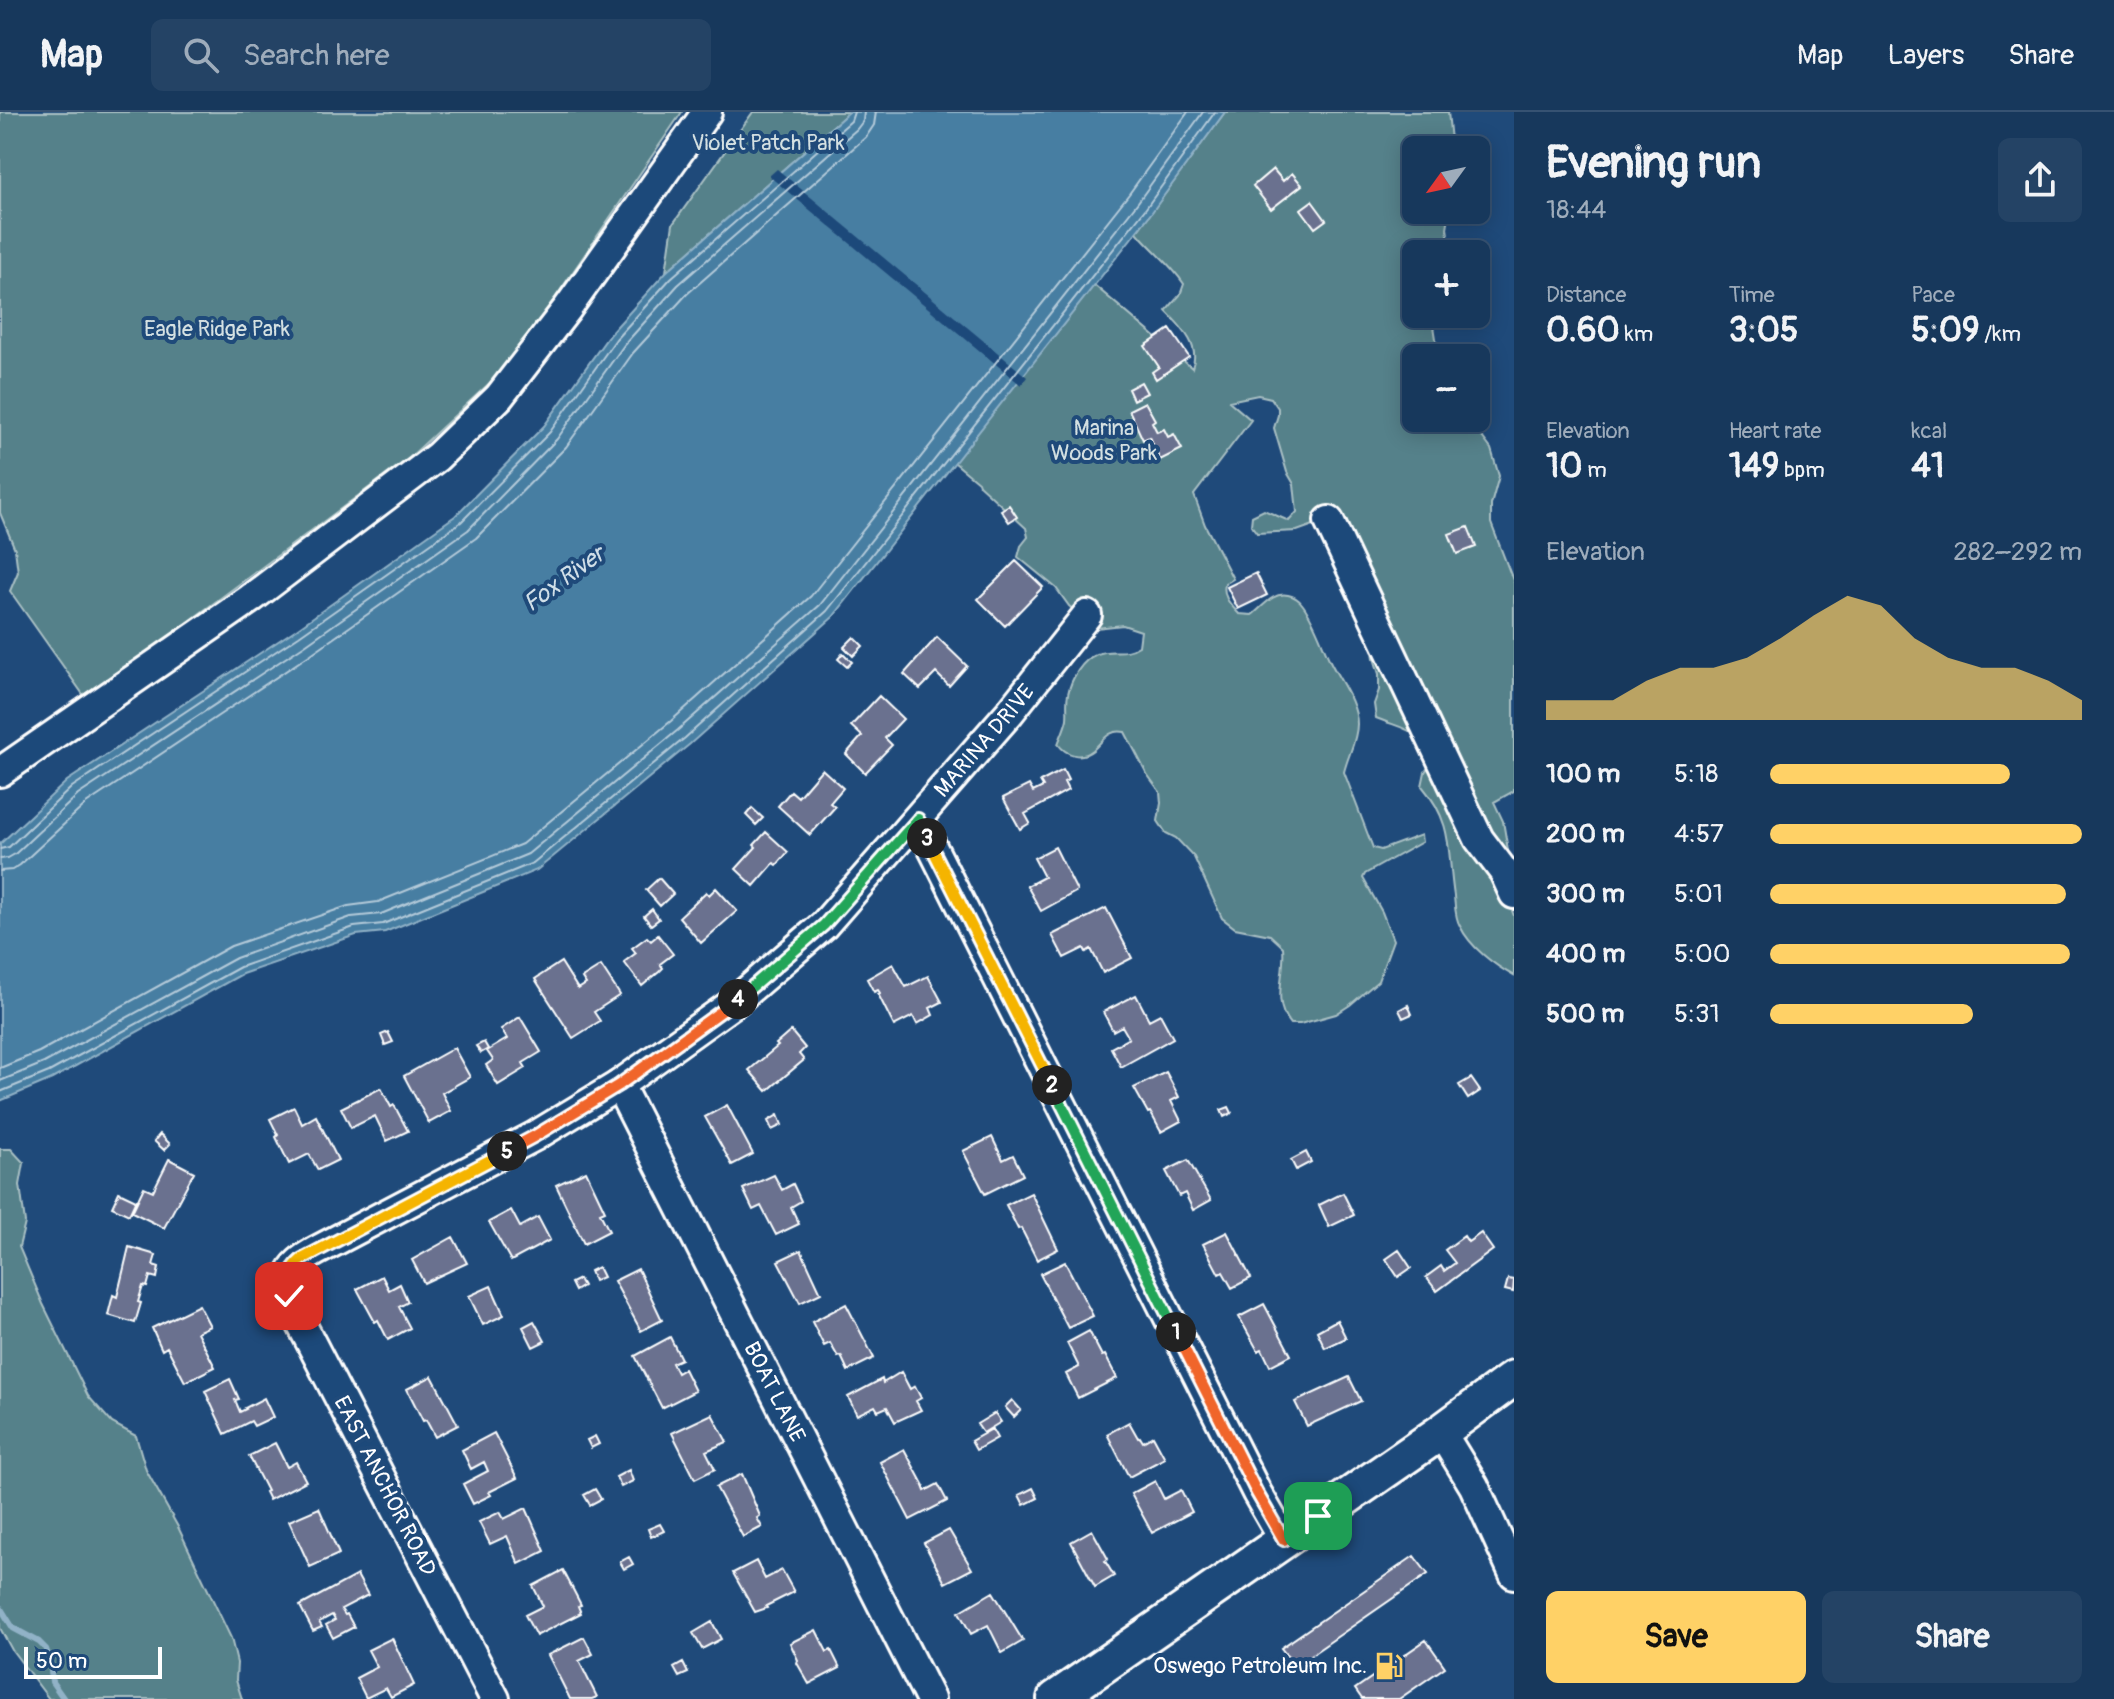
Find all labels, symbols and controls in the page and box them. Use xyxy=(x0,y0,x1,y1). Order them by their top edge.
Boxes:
search box xyxy=(151,19,711,91)
text: Map xyxy=(40,31,103,79)
icon: search xyxy=(179,33,223,77)
text: Search here xyxy=(243,37,390,74)
text: Map xyxy=(1797,38,1843,73)
text: Layers xyxy=(1887,38,1964,73)
text: Share xyxy=(2008,38,2074,73)
park label: Violet Patch Park xyxy=(691,129,845,157)
north arrow xyxy=(1402,136,1490,224)
map controls xyxy=(1402,136,1490,432)
text: Evening run xyxy=(1546,136,1761,191)
button: share xyxy=(1998,138,2082,222)
text: 18:44 xyxy=(1546,194,1606,226)
button: + xyxy=(1402,240,1490,328)
text: Distance xyxy=(1546,281,1626,309)
text: Time xyxy=(1729,281,1775,309)
text: Pace xyxy=(1911,281,1955,309)
text: 0.60 xyxy=(1546,309,1620,352)
text: 3:05 xyxy=(1729,309,1798,352)
text: 5:09 xyxy=(1911,309,1980,352)
park label: Eagle Ridge Park xyxy=(144,315,290,343)
text: km xyxy=(1620,320,1653,348)
text: /km xyxy=(1980,320,2021,348)
button: − xyxy=(1402,344,1490,432)
park label: Marina Woods Park xyxy=(1051,414,1157,467)
text: Elevation xyxy=(1546,417,1630,445)
text: Heart rate xyxy=(1729,417,1821,445)
text: kcal xyxy=(1911,417,1947,445)
text: 10 xyxy=(1546,445,1583,488)
text: 149 xyxy=(1729,445,1779,488)
text: 41 xyxy=(1911,445,1944,488)
text: m xyxy=(1583,456,1607,484)
text: bpm xyxy=(1779,456,1825,484)
text: Elevation xyxy=(1546,536,1645,568)
text: 282–292 m xyxy=(1953,536,2082,568)
water label: Fox River xyxy=(518,538,613,618)
street label: MARINA DRIVE xyxy=(928,679,1041,803)
text: 100 m xyxy=(1546,758,1620,790)
text: 5:18 xyxy=(1674,758,1718,790)
pin: 3 xyxy=(907,818,947,858)
text: 200 m xyxy=(1546,818,1625,850)
text: 4:57 xyxy=(1674,818,1724,850)
text: 3 xyxy=(921,824,933,852)
text: 300 m xyxy=(1546,878,1625,910)
text: 5:01 xyxy=(1674,878,1723,910)
text: 400 m xyxy=(1546,938,1625,970)
text: 5:00 xyxy=(1674,938,1731,970)
pin: 4 xyxy=(718,979,758,1019)
text: 4 xyxy=(732,985,744,1013)
text: 500 m xyxy=(1546,998,1624,1030)
text: 5:31 xyxy=(1674,998,1720,1030)
pin: 2 xyxy=(1032,1065,1072,1105)
text: 2 xyxy=(1046,1071,1058,1099)
pin: 5 xyxy=(487,1131,527,1171)
text: 5 xyxy=(501,1137,513,1165)
pin xyxy=(255,1262,323,1330)
icon: check xyxy=(267,1274,311,1318)
pin: 1 xyxy=(1156,1312,1196,1352)
text: 1 xyxy=(1172,1318,1180,1346)
street label: BOAT LANE xyxy=(737,1337,812,1447)
street label: EAST ANCHOR ROAD xyxy=(327,1391,443,1581)
pin xyxy=(1284,1482,1352,1550)
icon: arrive xyxy=(1296,1494,1340,1538)
button: Save xyxy=(1546,1591,1806,1683)
button: Share xyxy=(1822,1591,2082,1683)
scale bar xyxy=(24,1643,162,1679)
text: 50 m xyxy=(36,1647,87,1675)
fuel station icon: Oswego Petroleum Inc. xyxy=(1374,1651,1404,1681)
place label: Oswego Petroleum Inc. xyxy=(1153,1652,1367,1680)

